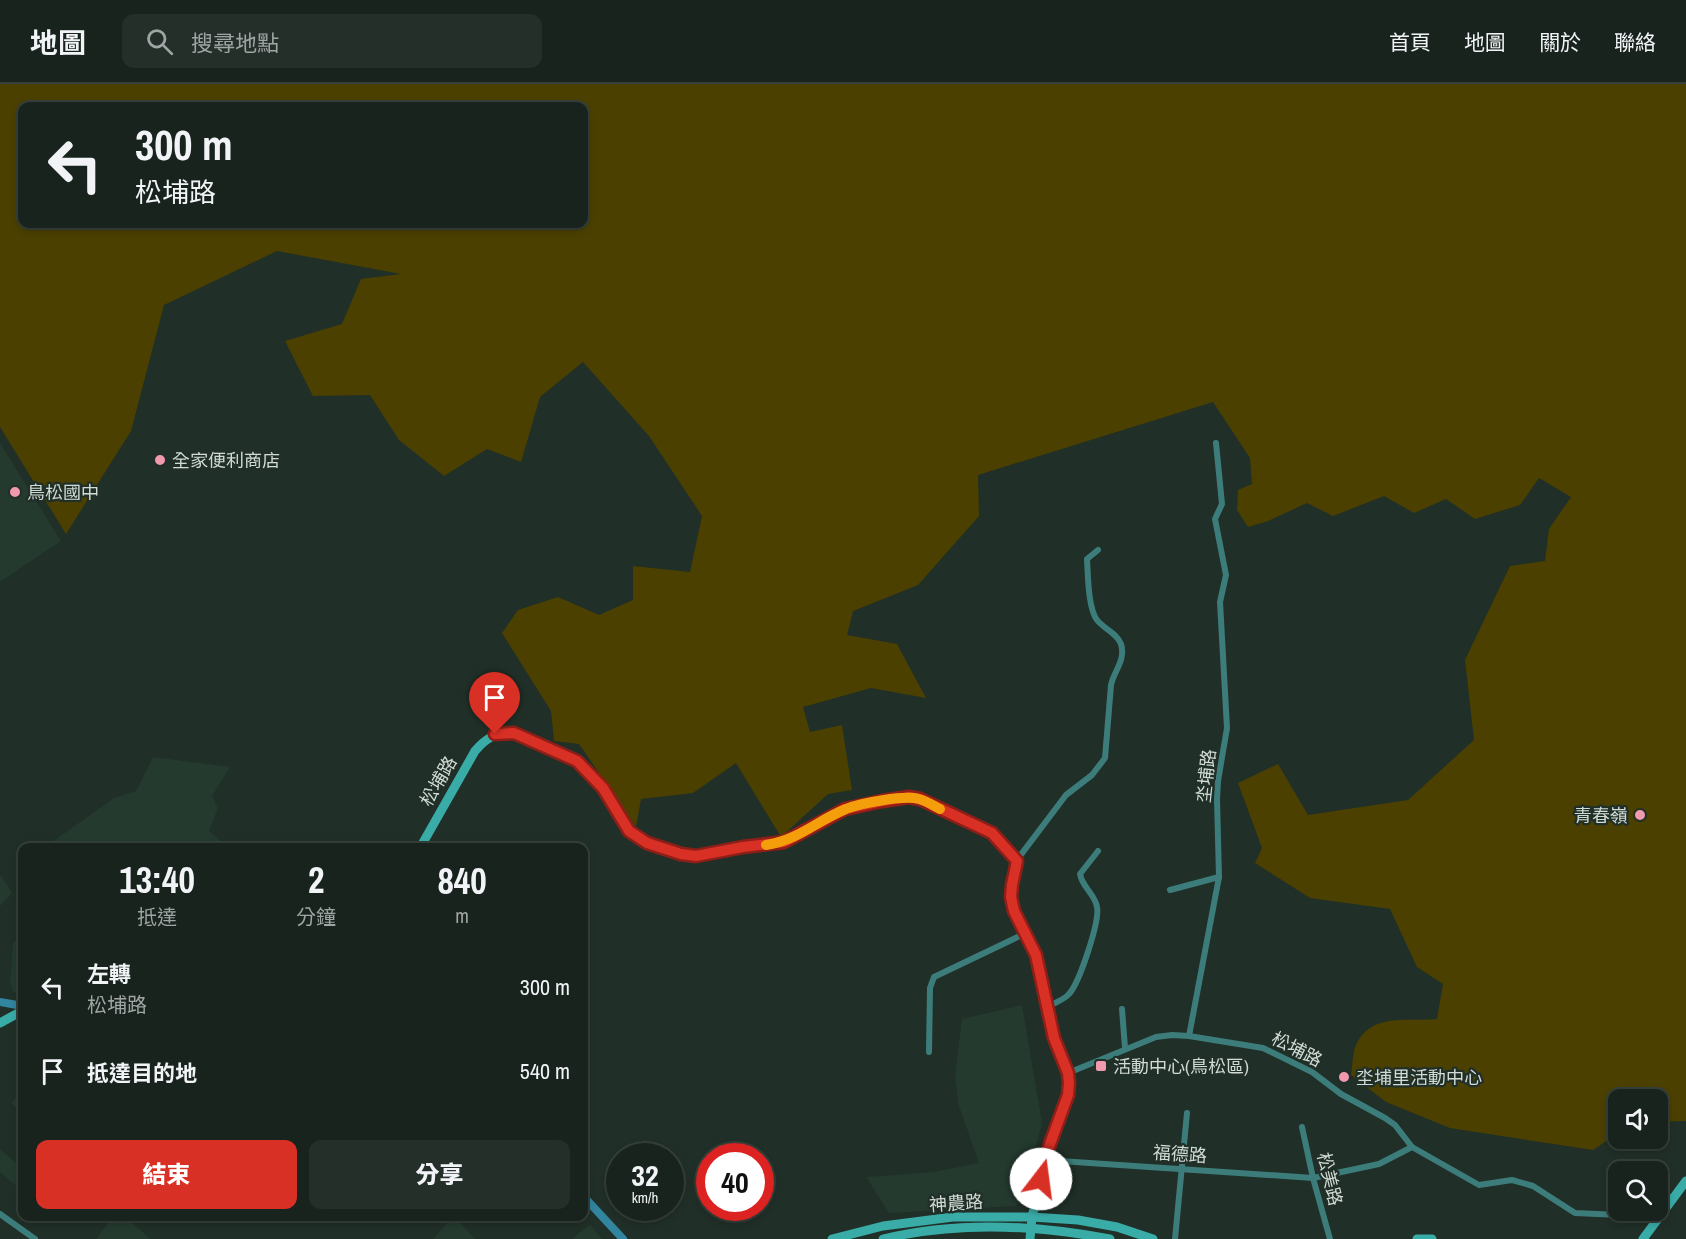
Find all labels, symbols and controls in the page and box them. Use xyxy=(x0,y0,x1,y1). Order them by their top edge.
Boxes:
search box xyxy=(122,14,542,68)
text: 地圖 xyxy=(30,24,86,62)
icon: search xyxy=(143,25,176,58)
text: 搜尋地點 xyxy=(191,28,279,58)
text: 首頁 xyxy=(1389,28,1431,57)
text: 地圖 xyxy=(1464,28,1506,57)
text: 關於 xyxy=(1539,28,1581,57)
text: 聯絡 xyxy=(1614,28,1656,57)
text: 300 m xyxy=(135,117,233,173)
icon: left xyxy=(36,126,114,204)
text: 松埔路 xyxy=(135,174,216,210)
place label: 全家便利商店 xyxy=(172,448,280,473)
marker: 全家便利商店 xyxy=(153,453,167,467)
place label: 鳥松國中 xyxy=(27,480,99,505)
marker: 鳥松國中 xyxy=(8,485,22,499)
pin xyxy=(469,672,520,734)
icon: arrive xyxy=(478,681,511,714)
street label: 坔埔路 xyxy=(1191,748,1221,804)
street label: 松埔路 xyxy=(414,751,462,811)
place label: 青春嶺 xyxy=(1574,803,1628,828)
marker: 青春嶺 xyxy=(1633,808,1647,822)
text: 13:40 xyxy=(119,856,195,904)
text: 2 xyxy=(308,856,324,904)
text: 840 xyxy=(437,857,487,905)
text: m xyxy=(455,902,469,929)
text: 抵達 xyxy=(137,903,177,930)
text: 分鐘 xyxy=(296,903,336,930)
text: 左轉 xyxy=(87,959,131,989)
icon: left xyxy=(36,971,69,1004)
text: 300 m xyxy=(520,972,570,1002)
text: 松埔路 xyxy=(87,991,147,1018)
street label: 松埔路 xyxy=(1267,1026,1327,1072)
place label: 活動中心(鳥松區) xyxy=(1113,1054,1249,1079)
icon: arrive xyxy=(36,1055,69,1088)
text: 540 m xyxy=(520,1056,570,1086)
text: 抵達目的地 xyxy=(87,1058,197,1088)
marker: 活動中心(鳥松區) xyxy=(1094,1059,1108,1073)
place label: 坔埔里活動中心 xyxy=(1356,1065,1482,1090)
marker: 坔埔里活動中心 xyxy=(1337,1070,1351,1084)
map controls xyxy=(1608,1089,1668,1221)
button: sound xyxy=(1608,1089,1668,1149)
button: 結束 xyxy=(36,1140,297,1209)
button: 分享 xyxy=(309,1140,570,1209)
street label: 福德路 xyxy=(1152,1140,1208,1168)
speed limit sign: 40 xyxy=(696,1143,774,1221)
position arrow xyxy=(1009,1147,1073,1211)
street label: 松美路 xyxy=(1311,1150,1349,1208)
text: 32 xyxy=(631,1155,659,1195)
button: search xyxy=(1608,1161,1668,1221)
text: km/h xyxy=(632,1187,658,1208)
street label: 神農路 xyxy=(928,1189,984,1217)

